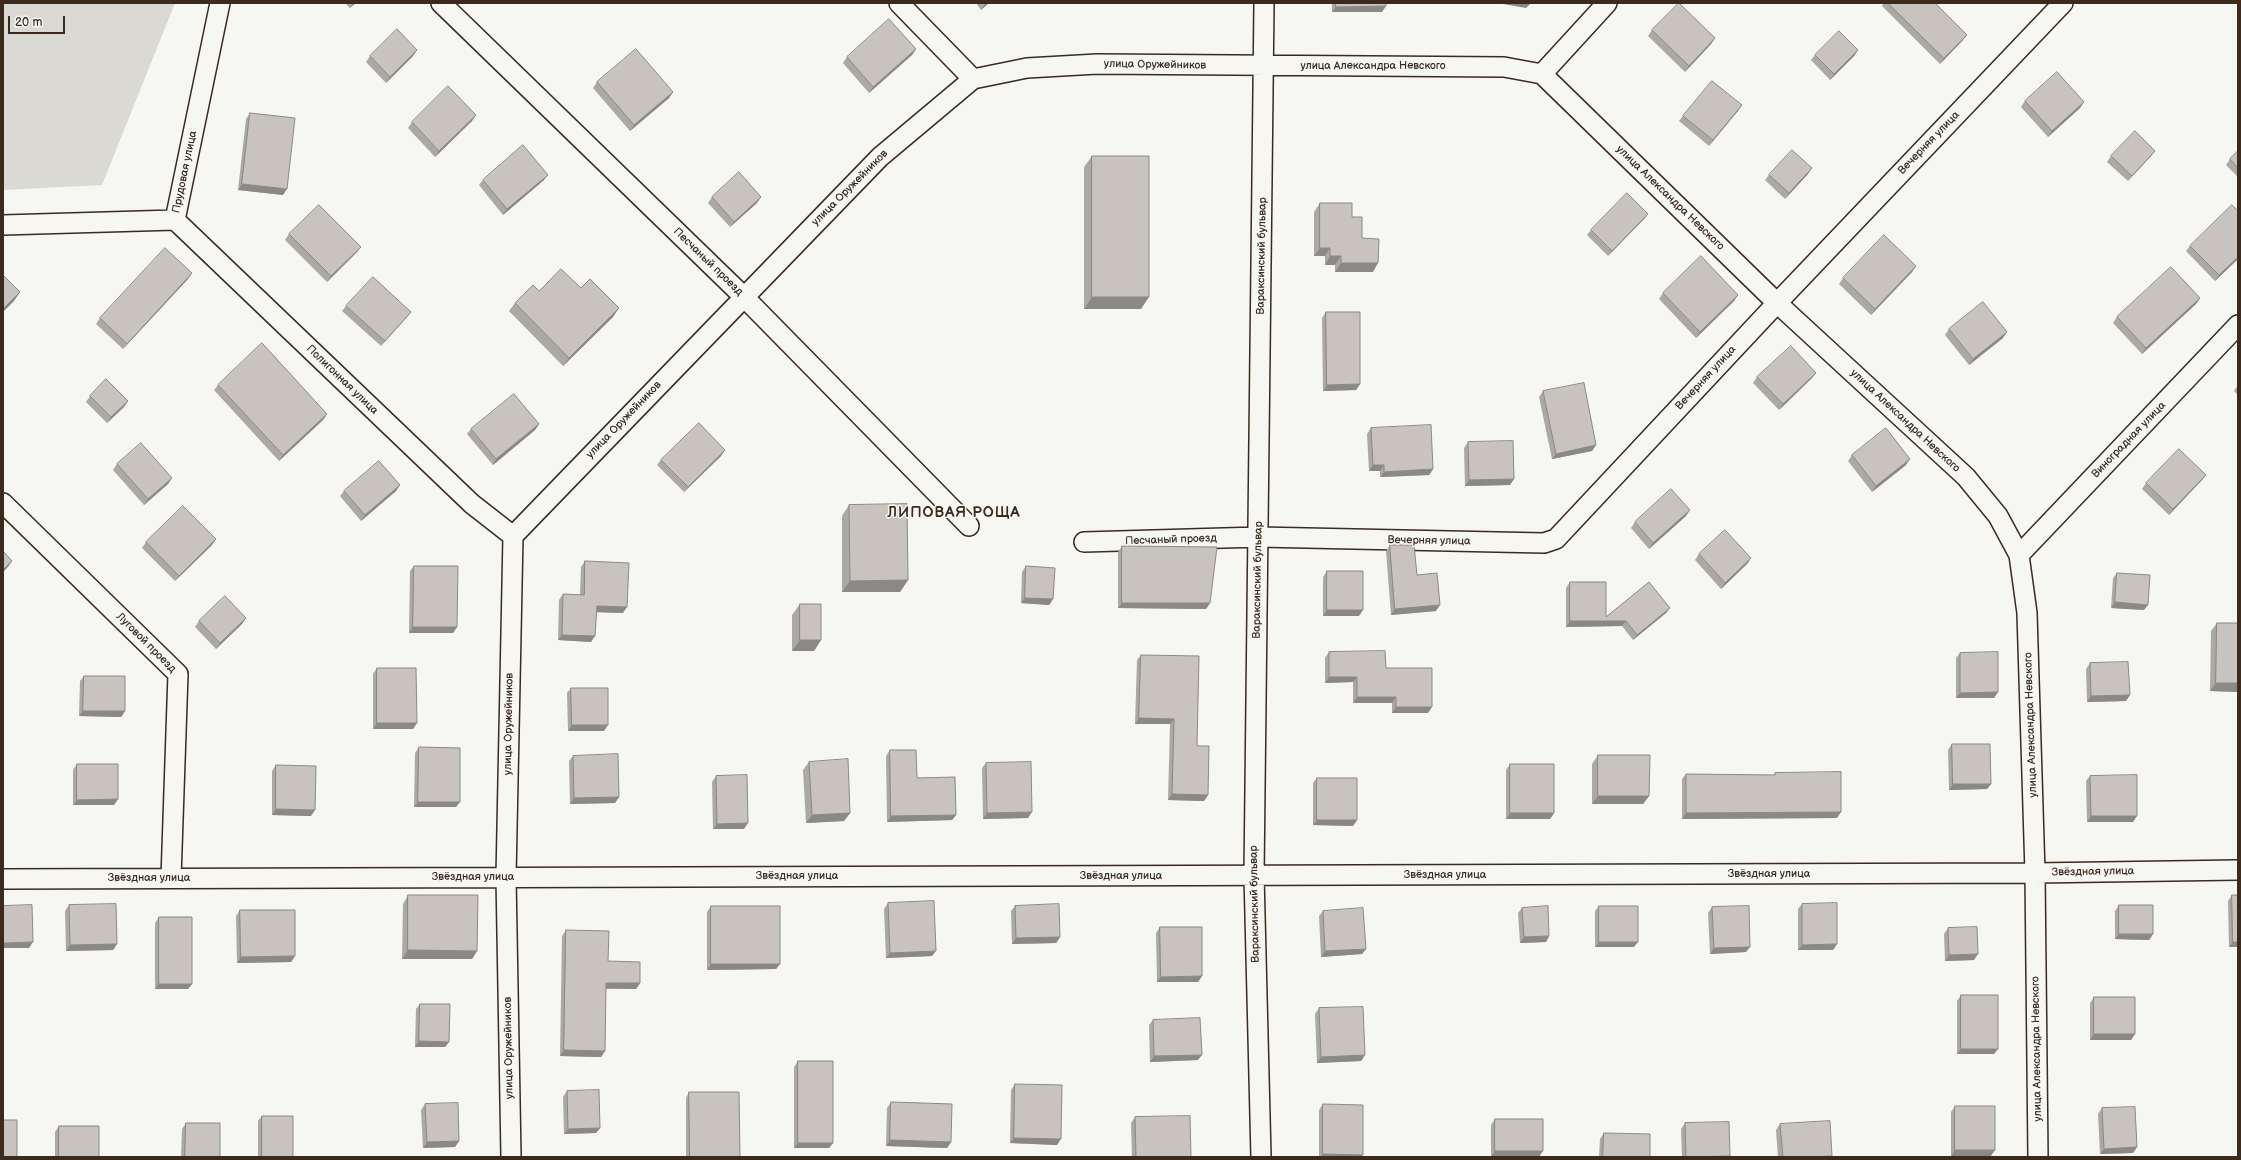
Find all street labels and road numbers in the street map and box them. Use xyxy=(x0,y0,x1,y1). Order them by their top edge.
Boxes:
street label: улица Оружейников xyxy=(1104,58,1206,72)
street label: улица Александра Невского xyxy=(1300,59,1446,73)
street label: Вечерняя улица xyxy=(1895,109,1963,177)
street label: Прудовая улица xyxy=(170,130,200,214)
street label: улица Александра Невского xyxy=(1613,143,1727,253)
street label: улица Оружейников xyxy=(809,147,891,229)
street label: Вараксинский бульвар xyxy=(1254,197,1270,315)
street label: Песчаный проезд xyxy=(670,225,746,299)
street label: Полигонная улица xyxy=(303,342,381,418)
street label: Вечерняя улица xyxy=(1673,343,1739,413)
street label: улица Александра Невского xyxy=(1847,367,1963,475)
street label: улица Оружейников xyxy=(584,379,664,461)
street label: Виноградная улица xyxy=(2089,399,2169,481)
street label: Вараксинский бульвар xyxy=(1250,521,1266,639)
street label: Песчаный проезд xyxy=(1125,532,1217,548)
street label: Вечерняя улица xyxy=(1387,534,1471,548)
street label: Луговой проезд xyxy=(113,610,179,676)
street label: улица Александра Невского xyxy=(2022,652,2040,798)
street label: улица Оружейников xyxy=(502,673,516,775)
street label: Вараксинский бульвар xyxy=(1247,845,1263,963)
street label: Звёздная улица xyxy=(2052,865,2134,879)
street label: Звёздная улица xyxy=(1728,867,1810,881)
street label: Звёздная улица xyxy=(1404,868,1486,882)
street label: Звёздная улица xyxy=(756,869,838,883)
street label: Звёздная улица xyxy=(1080,869,1162,883)
street label: Звёздная улица xyxy=(432,870,514,884)
street label: Звёздная улица xyxy=(108,871,190,885)
street label: улица Александра Невского xyxy=(2029,976,2045,1122)
street label: улица Оружейников xyxy=(502,997,516,1099)

